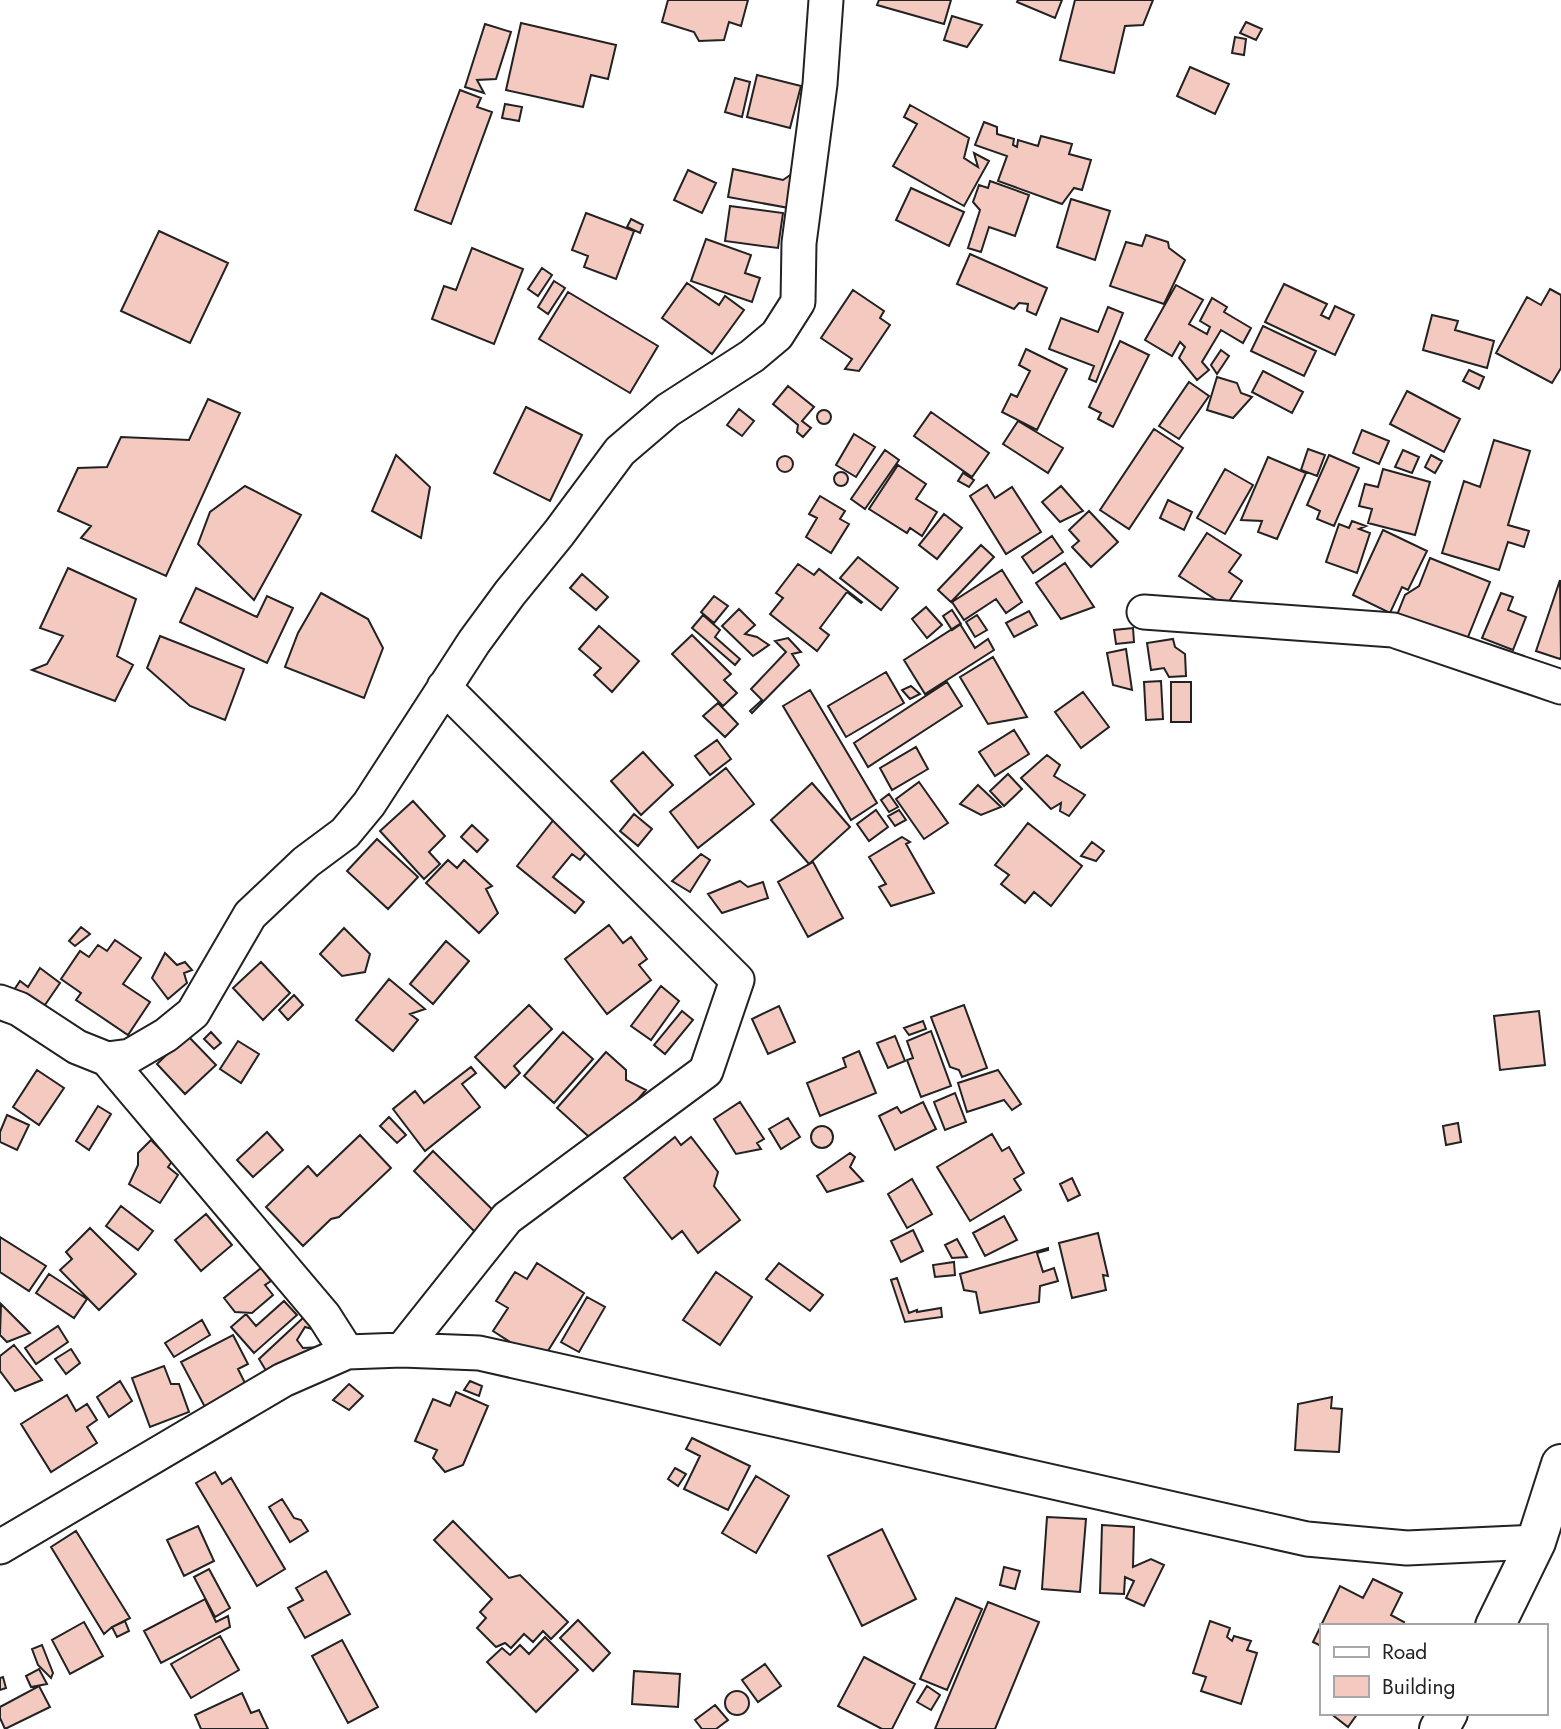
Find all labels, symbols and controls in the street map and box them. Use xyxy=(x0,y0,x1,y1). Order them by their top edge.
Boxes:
legend xyxy=(1320,1624,1547,1715)
text: Road xyxy=(1382,1637,1427,1667)
text: Building xyxy=(1382,1672,1455,1702)

